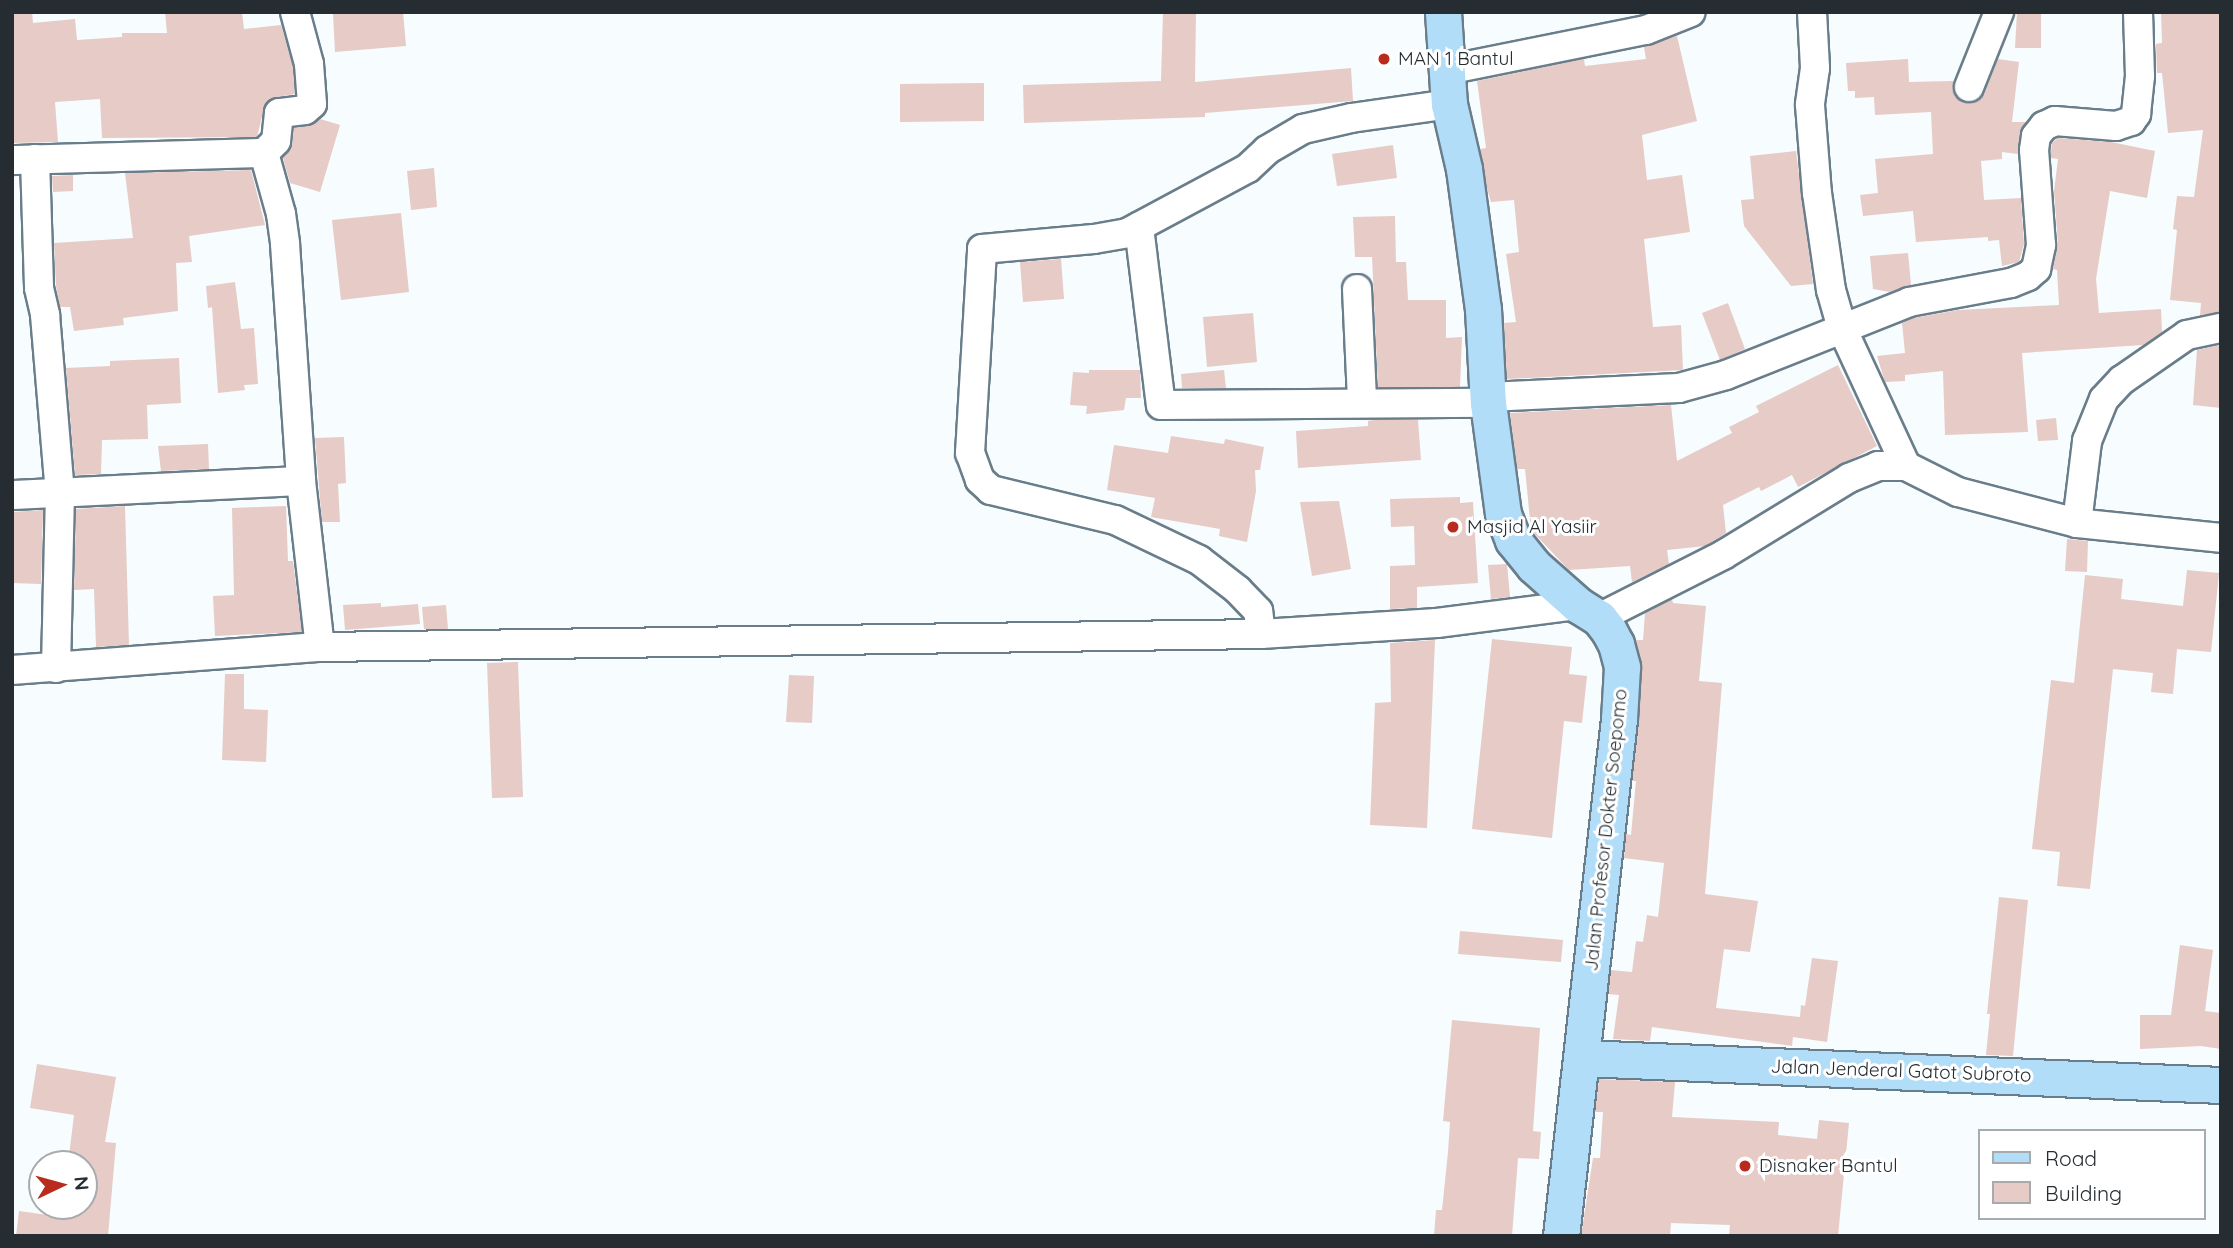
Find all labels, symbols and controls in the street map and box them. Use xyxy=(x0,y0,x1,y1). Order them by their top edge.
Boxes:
place label: MAN 1 Bantul xyxy=(1398,48,1514,70)
marker: MAN 1 Bantul xyxy=(1376,51,1392,67)
place label: Masjid Al Yasiir xyxy=(1467,516,1597,538)
marker: Masjid Al Yasiir xyxy=(1445,519,1461,535)
street label: Jalan Profesor Dokter Soepomo xyxy=(1580,688,1632,972)
street label: Jalan Jenderal Gatot Subroto xyxy=(1770,1055,2032,1087)
legend xyxy=(1978,1129,2205,1220)
text: Road xyxy=(2045,1145,2097,1171)
north arrow xyxy=(28,1150,98,1220)
place label: Disnaker Bantul xyxy=(1759,1155,1898,1177)
marker: Disnaker Bantul xyxy=(1737,1158,1753,1174)
text: N xyxy=(69,1175,94,1191)
text: Building xyxy=(2045,1180,2122,1206)

